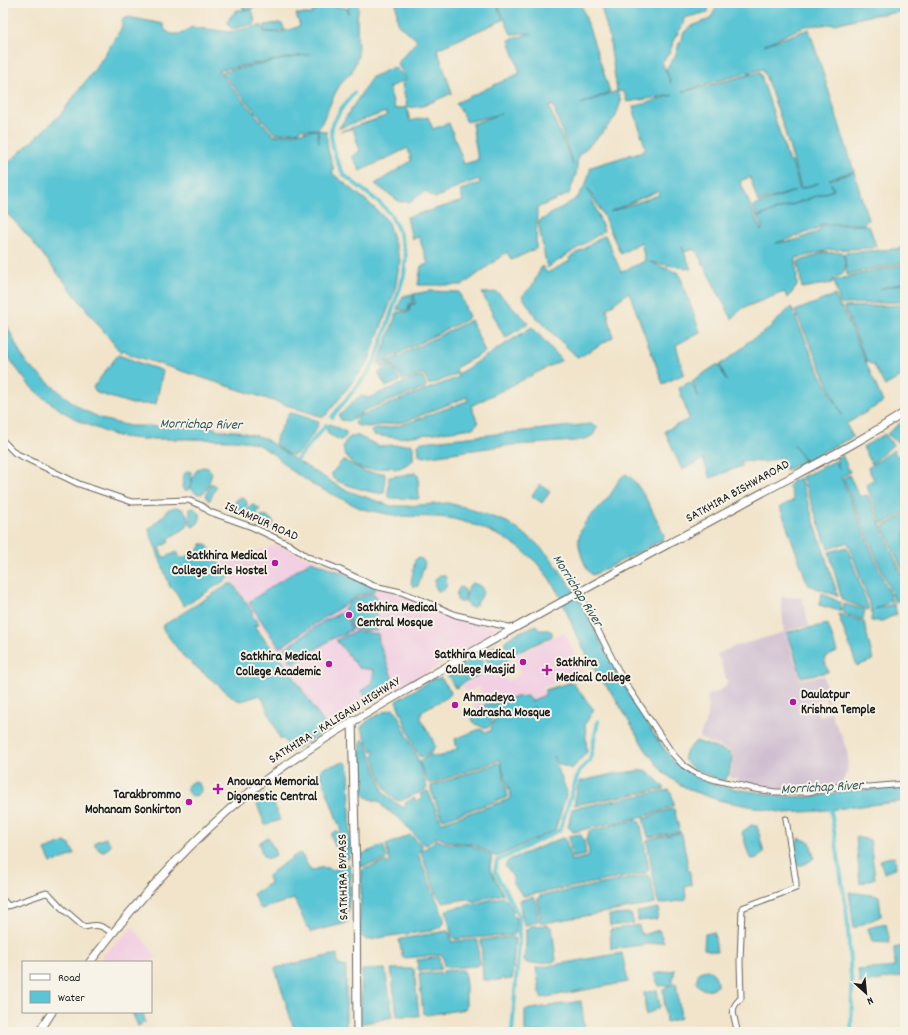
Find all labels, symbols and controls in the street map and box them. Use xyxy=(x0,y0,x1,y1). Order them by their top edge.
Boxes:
water label: Morrichap River xyxy=(160,414,244,436)
street label: SATKHIRA BISHWAROAD xyxy=(683,455,794,528)
street label: ISLAMPUR ROAD xyxy=(221,497,301,547)
place label: Satkhira Medical College Girls Hostel xyxy=(172,547,268,581)
water label: Morrichap River xyxy=(547,551,608,633)
marker: Satkhira Medical College Girls Hostel xyxy=(270,558,280,568)
place label: Satkhira Medical Central Mosque xyxy=(357,599,438,633)
marker: Satkhira Medical Central Mosque xyxy=(344,610,354,620)
place label: Satkhira Medical College Masjid xyxy=(435,646,516,680)
place label: Satkhira Medical College Academic xyxy=(236,648,322,682)
place label: Satkhira Medical College xyxy=(556,654,631,688)
marker: Satkhira Medical College Masjid xyxy=(518,657,528,667)
marker: Satkhira Medical College Academic xyxy=(324,659,334,669)
marker: Satkhira Medical College xyxy=(541,664,553,676)
street label: SATKHIRA - KALIGANJ HIGHWAY xyxy=(266,672,406,769)
place label: Daulatpur Krishna Temple xyxy=(801,686,876,720)
place label: Ahmadeya Madrasha Mosque xyxy=(463,689,550,723)
marker: Daulatpur Krishna Temple xyxy=(788,697,798,707)
marker: Ahmadeya Madrasha Mosque xyxy=(450,700,460,710)
place label: Anowara Memorial Digonestic Central xyxy=(227,773,320,807)
water label: Morrichap River xyxy=(780,776,865,800)
marker: Anowara Memorial Digonestic Central xyxy=(212,783,224,795)
place label: Tarakbrommo Mohanam Sonkirton xyxy=(85,786,181,820)
marker: Tarakbrommo Mohanam Sonkirton xyxy=(184,797,194,807)
street label: SATKHIRA BYPASS xyxy=(334,833,354,920)
legend xyxy=(22,961,152,1013)
text: Road xyxy=(58,970,80,987)
north arrow xyxy=(846,973,886,1013)
text: Water xyxy=(58,990,85,1007)
text: N xyxy=(863,992,876,1009)

